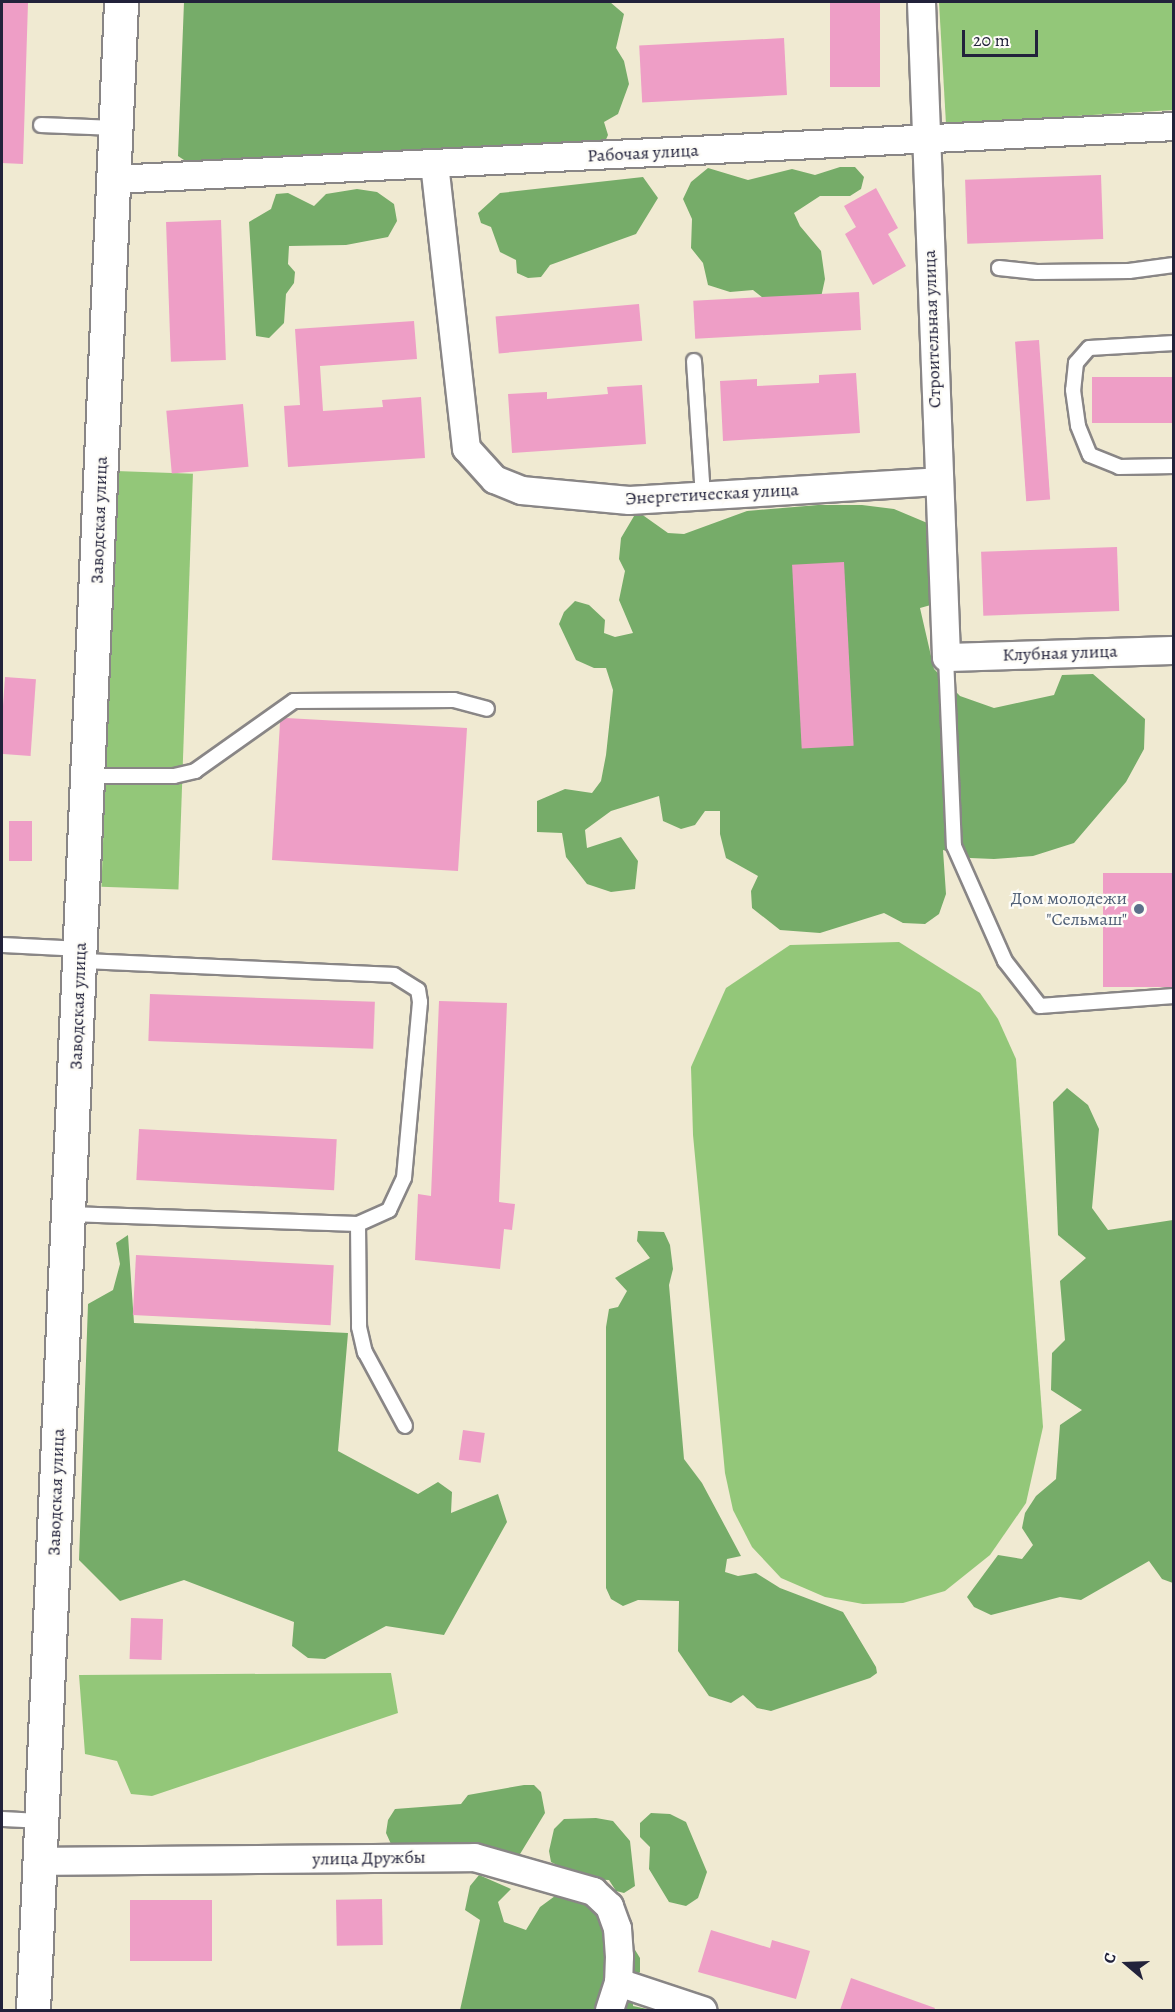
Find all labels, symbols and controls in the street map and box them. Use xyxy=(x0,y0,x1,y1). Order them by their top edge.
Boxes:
scale bar xyxy=(965,18,1042,56)
text: 20 m xyxy=(973,28,1010,52)
street label: Рабочая улица xyxy=(587,139,699,167)
street label: Строительная улица xyxy=(918,249,946,409)
street label: Заводская улица xyxy=(86,456,112,584)
street label: Энергетическая улица xyxy=(625,479,799,509)
street label: Клубная улица xyxy=(1002,640,1118,666)
place label: Дом молодежи "Сельмаш" xyxy=(1011,888,1127,930)
marker: Дом молодежи "Сельмаш" xyxy=(1132,902,1146,916)
street label: Заводская улица xyxy=(65,942,91,1070)
street label: Заводская улица xyxy=(43,1428,69,1556)
street label: улица Дружбы xyxy=(312,1846,426,1870)
north arrow xyxy=(1097,1934,1157,1994)
text: С xyxy=(1098,1950,1122,1966)

